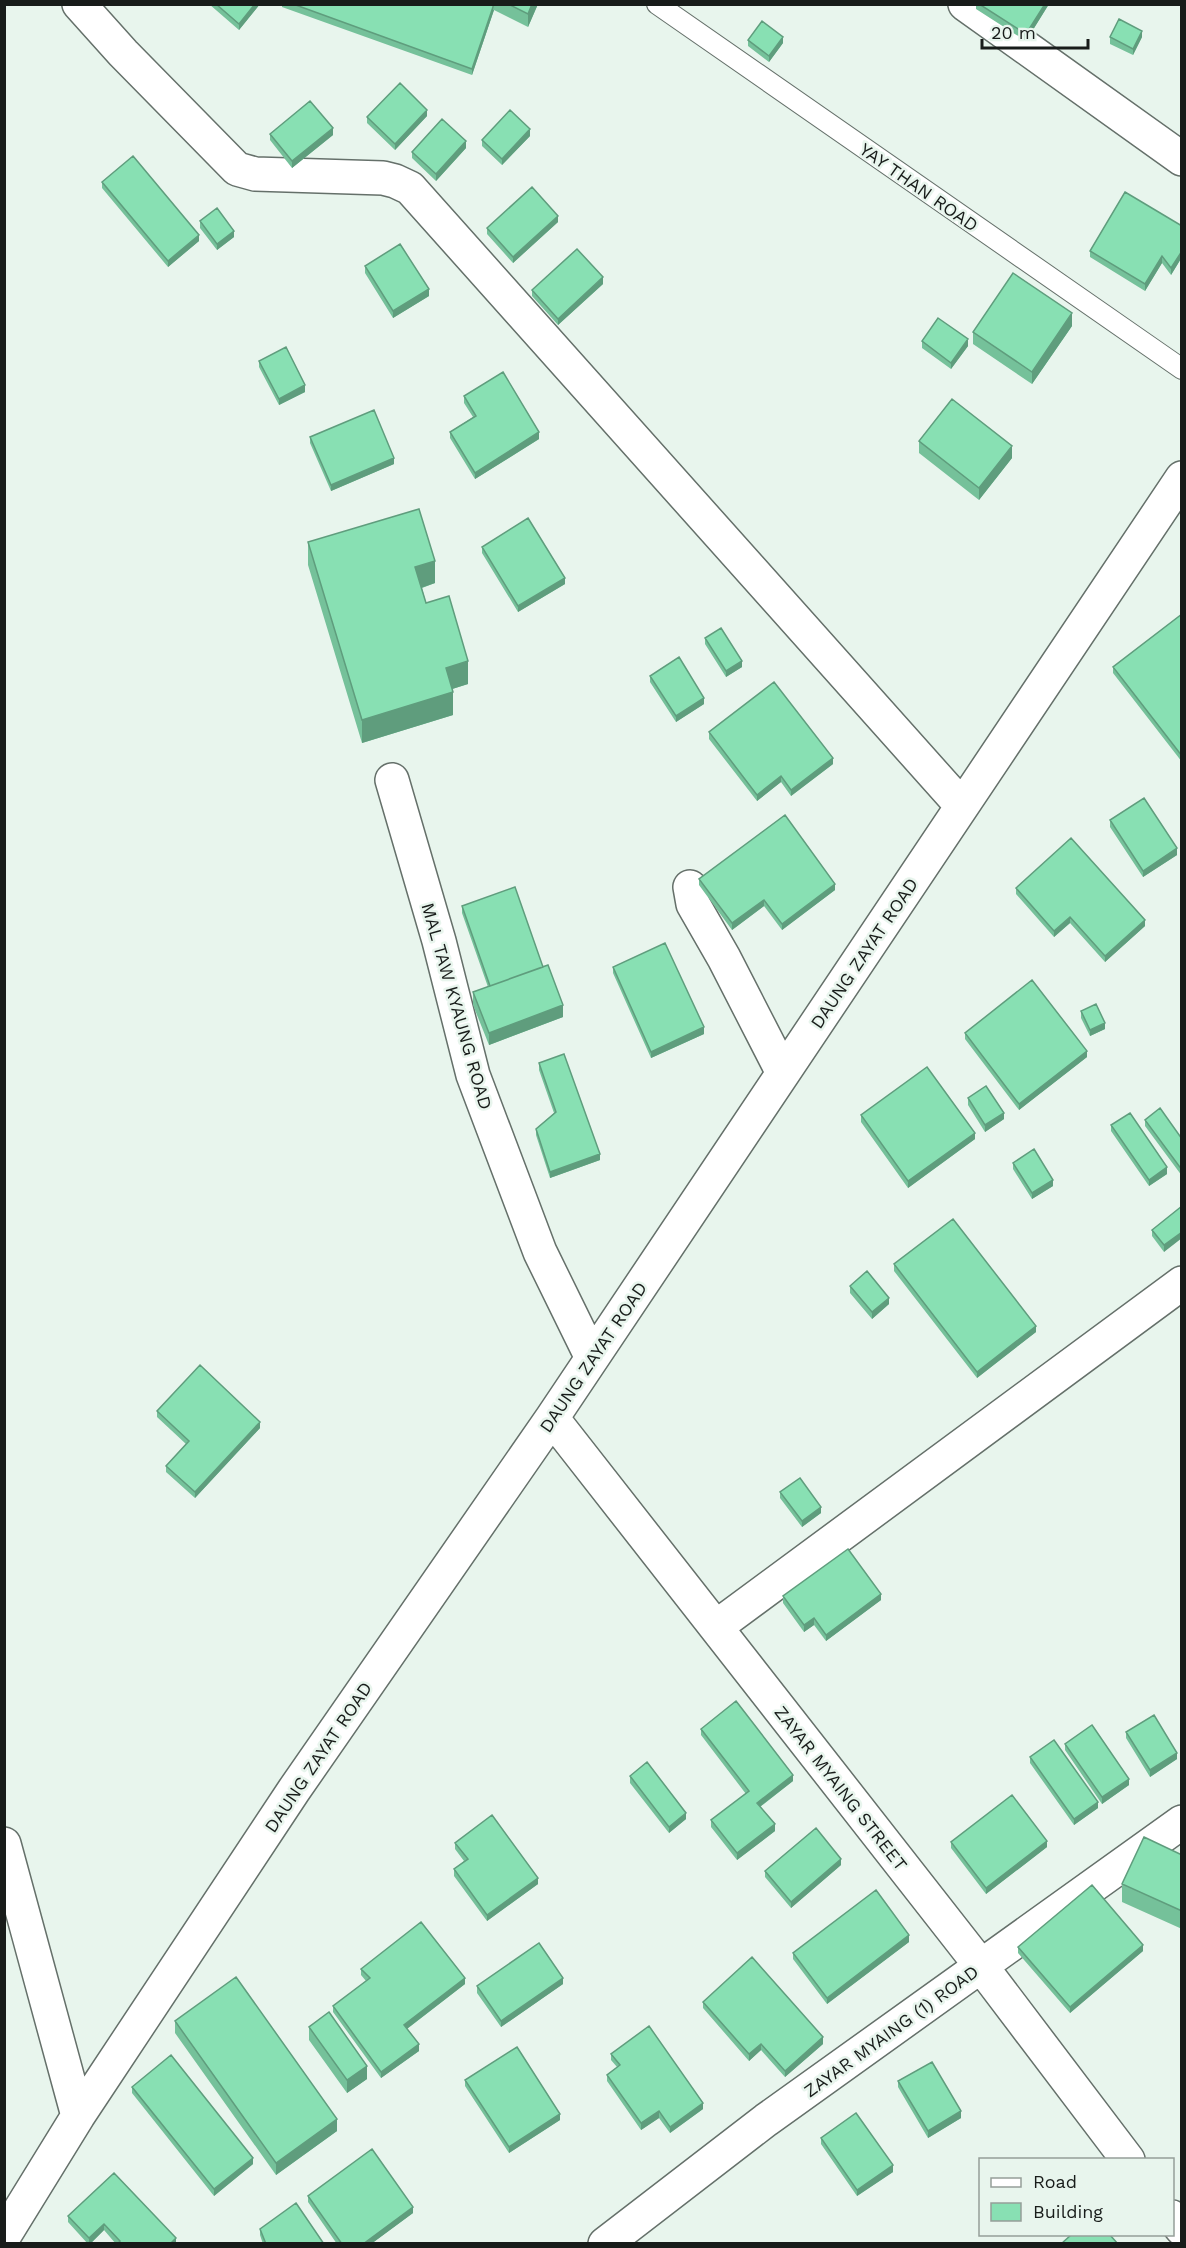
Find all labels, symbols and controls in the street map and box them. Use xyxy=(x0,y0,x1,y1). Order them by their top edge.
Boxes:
scale bar xyxy=(982,12,1088,50)
text: 20 m xyxy=(991,22,1036,43)
street label: YAY THAN ROAD xyxy=(856,138,982,236)
street label: DAUNG ZAYAT ROAD xyxy=(806,874,922,1032)
street label: MAL TAW KYAUNG ROAD xyxy=(417,900,497,1112)
street label: DAUNG ZAYAT ROAD xyxy=(535,1278,651,1436)
street label: DAUNG ZAYAT ROAD xyxy=(260,1678,376,1836)
street label: ZAYAR MYAING STREET xyxy=(770,1702,912,1875)
street label: ZAYAR MYAING (1) ROAD xyxy=(800,1961,982,2101)
legend xyxy=(979,2158,1174,2236)
text: Road xyxy=(1033,2171,1077,2192)
text: Building xyxy=(1033,2201,1103,2222)

